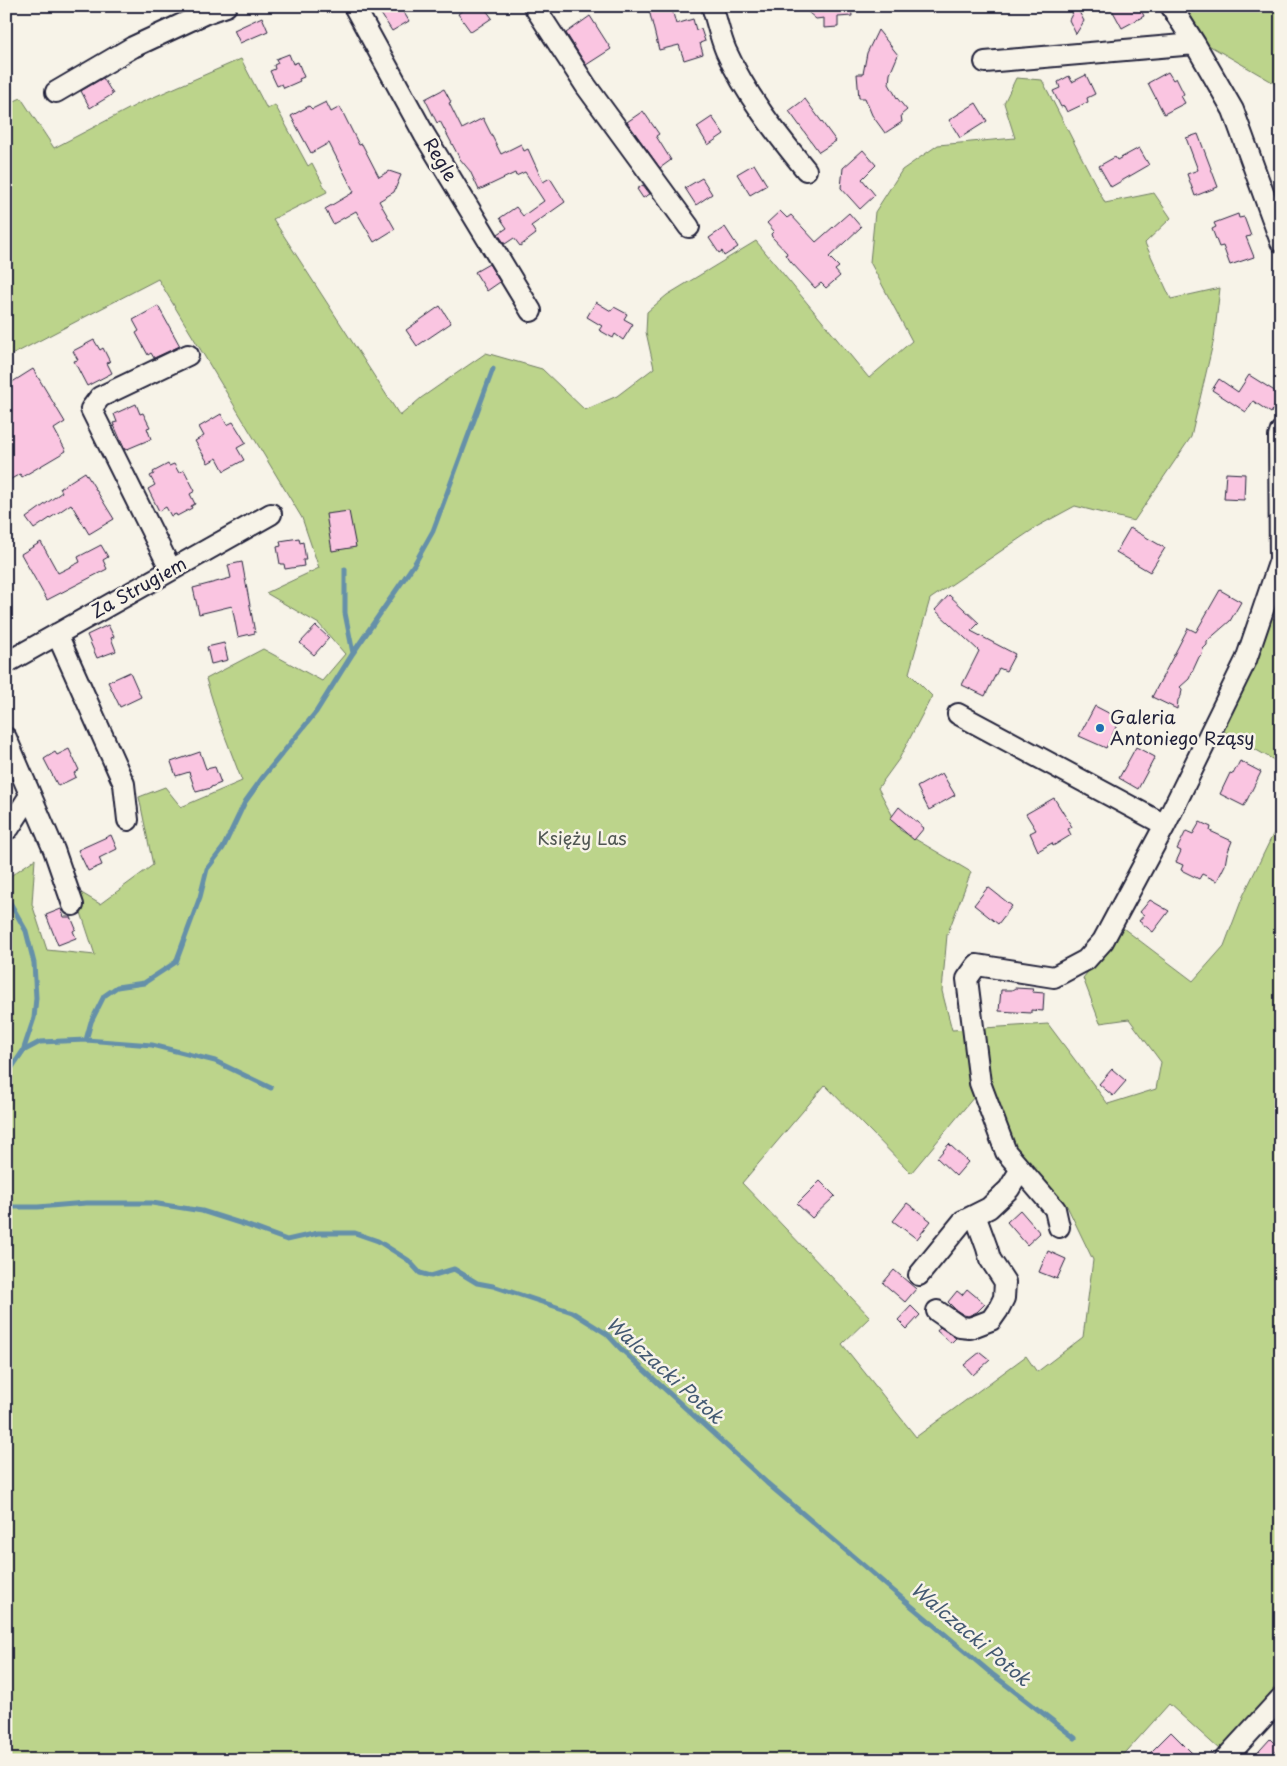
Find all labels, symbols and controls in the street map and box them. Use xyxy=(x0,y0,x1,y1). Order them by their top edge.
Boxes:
street label: Regle xyxy=(418,132,465,186)
street label: Za Strugiem xyxy=(86,549,191,624)
place label: Galeria Antoniego Rząsy xyxy=(1110,703,1255,751)
marker: Galeria Antoniego Rząsy xyxy=(1094,722,1106,734)
park label: Księży Las xyxy=(537,824,627,851)
water label: Walczacki Potok xyxy=(601,1309,731,1430)
water label: Walczacki Potok xyxy=(905,1575,1039,1693)

